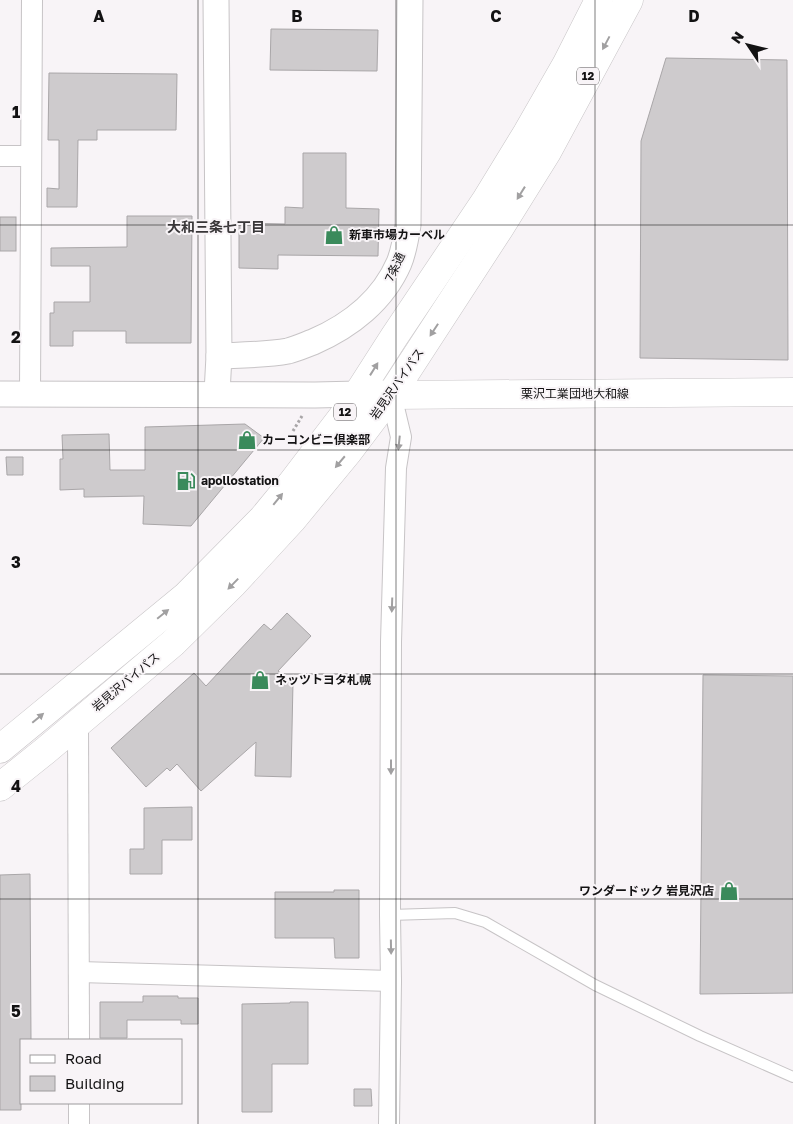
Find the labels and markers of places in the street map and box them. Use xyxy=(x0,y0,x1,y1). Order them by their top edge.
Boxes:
shop icon: 新車市場カーベル xyxy=(323,224,345,246)
place label: 新車市場カーベル xyxy=(349,227,445,242)
shop icon: カーコンビニ倶楽部 xyxy=(236,429,258,451)
place label: カーコンビニ倶楽部 xyxy=(262,432,370,447)
fuel station icon: apollostation xyxy=(175,470,197,492)
place label: apollostation xyxy=(201,473,279,488)
shop icon: ネッツトヨタ札幌 xyxy=(249,669,271,691)
place label: ネッツトヨタ札幌 xyxy=(275,672,371,687)
shop icon: ワンダードック 岩見沢店 xyxy=(718,880,740,902)
place label: ワンダードック 岩見沢店 xyxy=(579,883,714,898)

